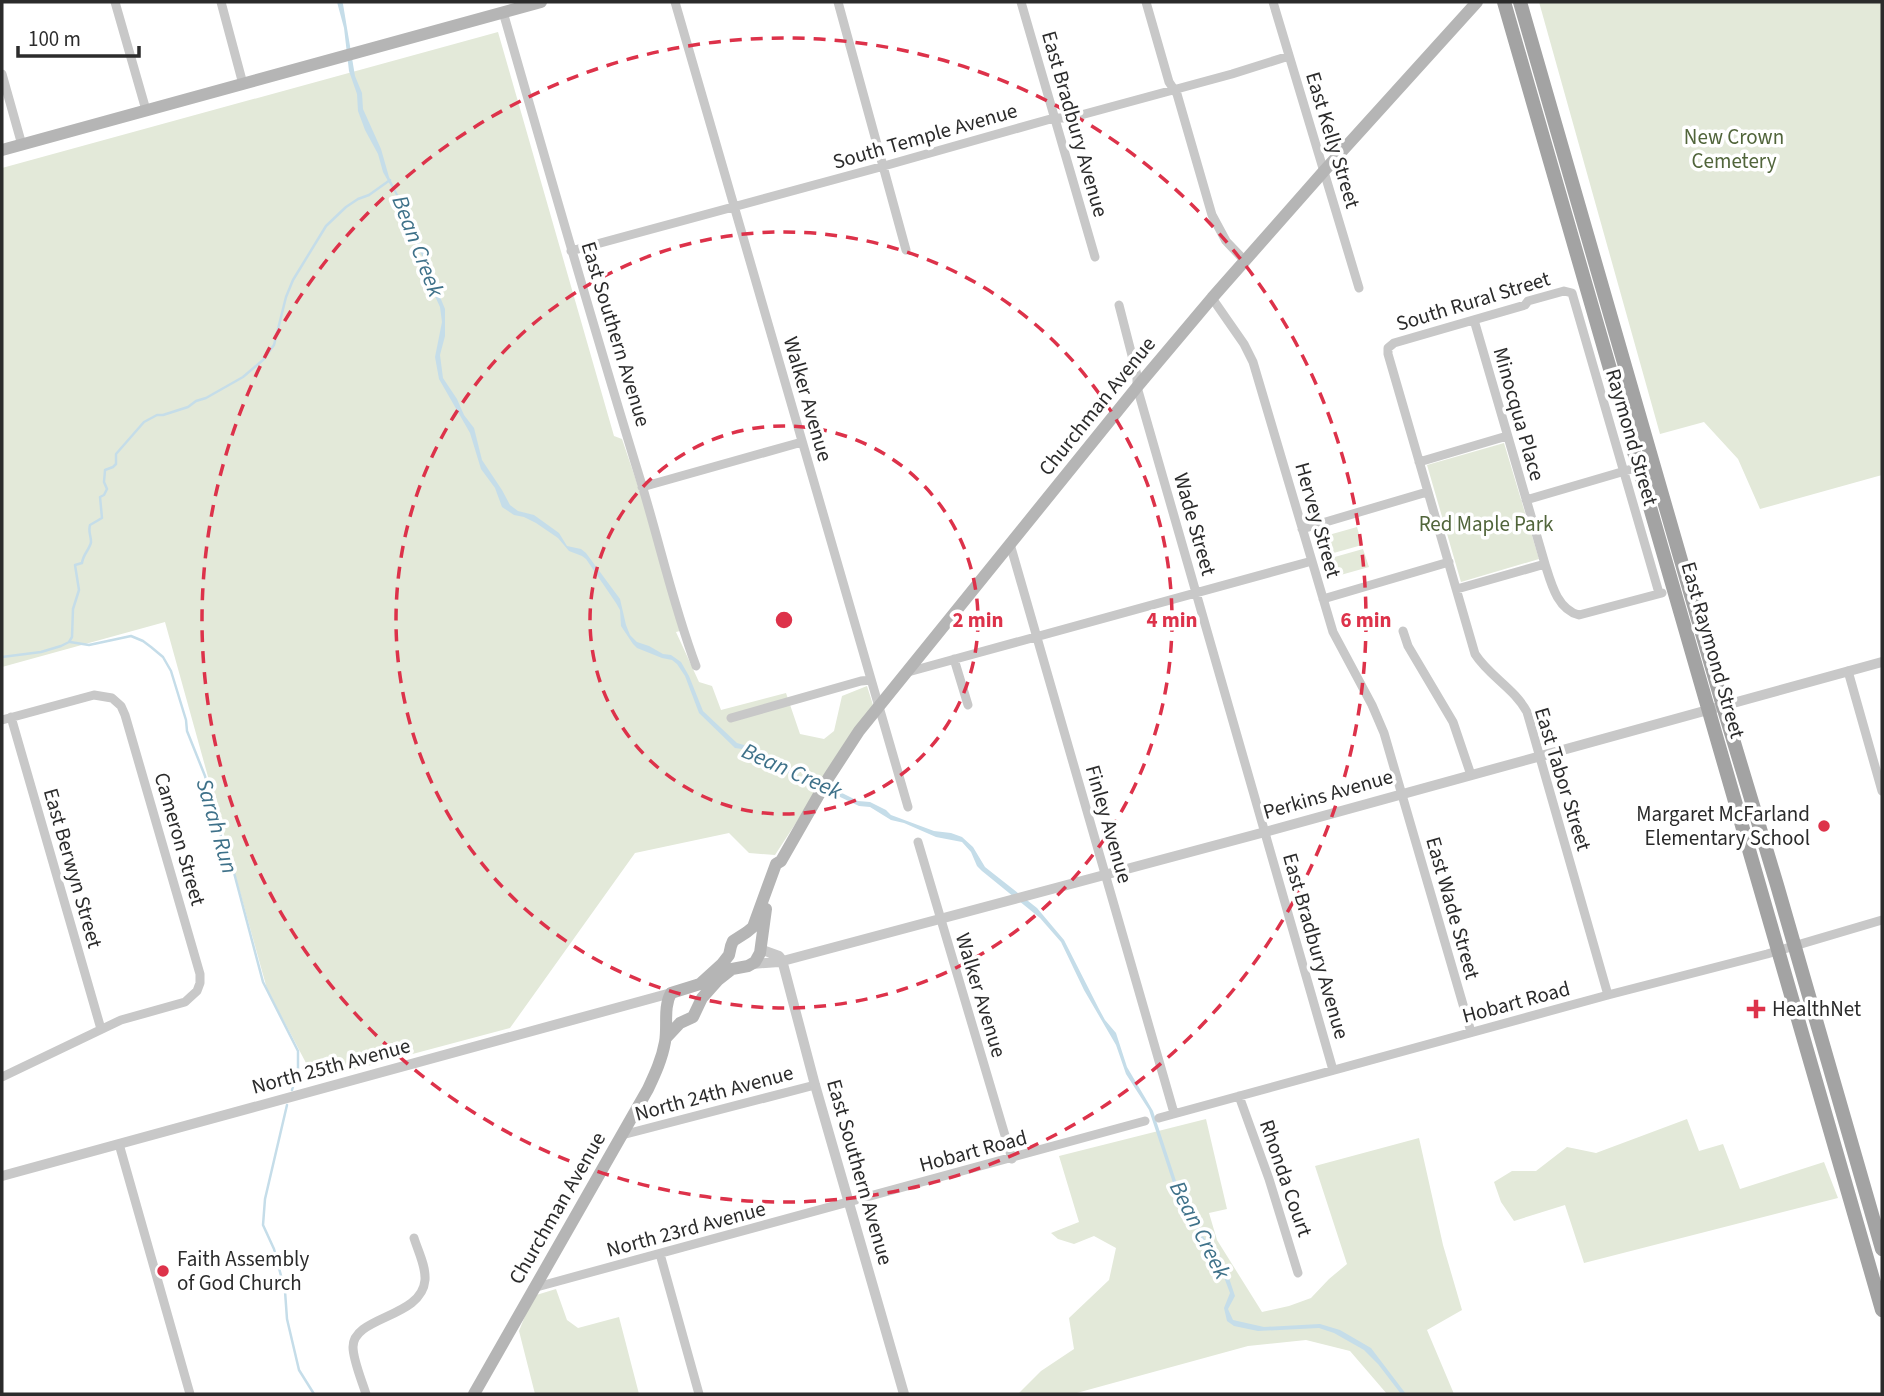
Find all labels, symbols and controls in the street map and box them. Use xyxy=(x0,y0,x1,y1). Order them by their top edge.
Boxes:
scale bar xyxy=(18,14,138,58)
text: 100 m xyxy=(28,24,81,54)
street label: East Bradbury Avenue xyxy=(1034,27,1116,221)
street label: East Kelly Street xyxy=(1298,68,1368,212)
street label: South Temple Avenue xyxy=(829,95,1021,177)
park label: New Crown Cemetery xyxy=(1684,122,1784,176)
water label: Bean Creek xyxy=(384,190,453,303)
street label: East Southern Avenue xyxy=(574,238,658,430)
street label: South Rural Street xyxy=(1392,263,1554,339)
street label: Churchman Avenue xyxy=(1031,330,1163,482)
street label: Walker Avenue xyxy=(776,333,840,465)
street label: Minocqua Place xyxy=(1486,344,1552,484)
street label: Raymond Street xyxy=(1598,365,1666,509)
street label: Hervey Street xyxy=(1287,459,1349,581)
street label: Wade Street xyxy=(1166,469,1224,579)
park label: Red Maple Park xyxy=(1419,509,1554,539)
street label: East Raymond Street xyxy=(1673,558,1753,742)
text: 2 min xyxy=(952,605,1004,635)
text: 4 min xyxy=(1146,605,1198,635)
text: 6 min xyxy=(1340,605,1392,635)
centre of rings xyxy=(772,608,796,632)
street label: East Tabor Street xyxy=(1527,703,1599,855)
water label: Bean Creek xyxy=(737,734,848,808)
street label: Finley Avenue xyxy=(1078,761,1140,887)
street label: Perkins Avenue xyxy=(1260,761,1396,827)
street label: Cameron Street xyxy=(147,769,213,909)
water label: Sarah Run xyxy=(188,775,246,877)
street label: East Berwyn Street xyxy=(36,785,110,951)
place label: Margaret McFarland Elementary School xyxy=(1636,799,1810,853)
marker: Margaret McFarland Elementary School xyxy=(1816,818,1832,834)
street label: East Wade Street xyxy=(1418,833,1488,983)
street label: East Bradbury Avenue xyxy=(1275,849,1357,1043)
street label: Walker Avenue xyxy=(948,929,1014,1061)
street label: Hobart Road xyxy=(1459,973,1573,1031)
place label: HealthNet xyxy=(1772,994,1861,1024)
marker: HealthNet xyxy=(1746,999,1766,1019)
street label: North 25th Avenue xyxy=(248,1030,414,1102)
street label: North 24th Avenue xyxy=(631,1057,797,1129)
street label: East Southern Avenue xyxy=(819,1076,901,1268)
street label: Rhonda Court xyxy=(1252,1115,1320,1241)
street label: Hobart Road xyxy=(916,1122,1030,1180)
street label: Churchman Avenue xyxy=(501,1126,613,1290)
water label: Bean Creek xyxy=(1161,1175,1239,1286)
street label: North 23rd Avenue xyxy=(603,1193,769,1265)
place label: Faith Assembly of God Church xyxy=(177,1244,309,1298)
marker: Faith Assembly of God Church xyxy=(155,1263,171,1279)

